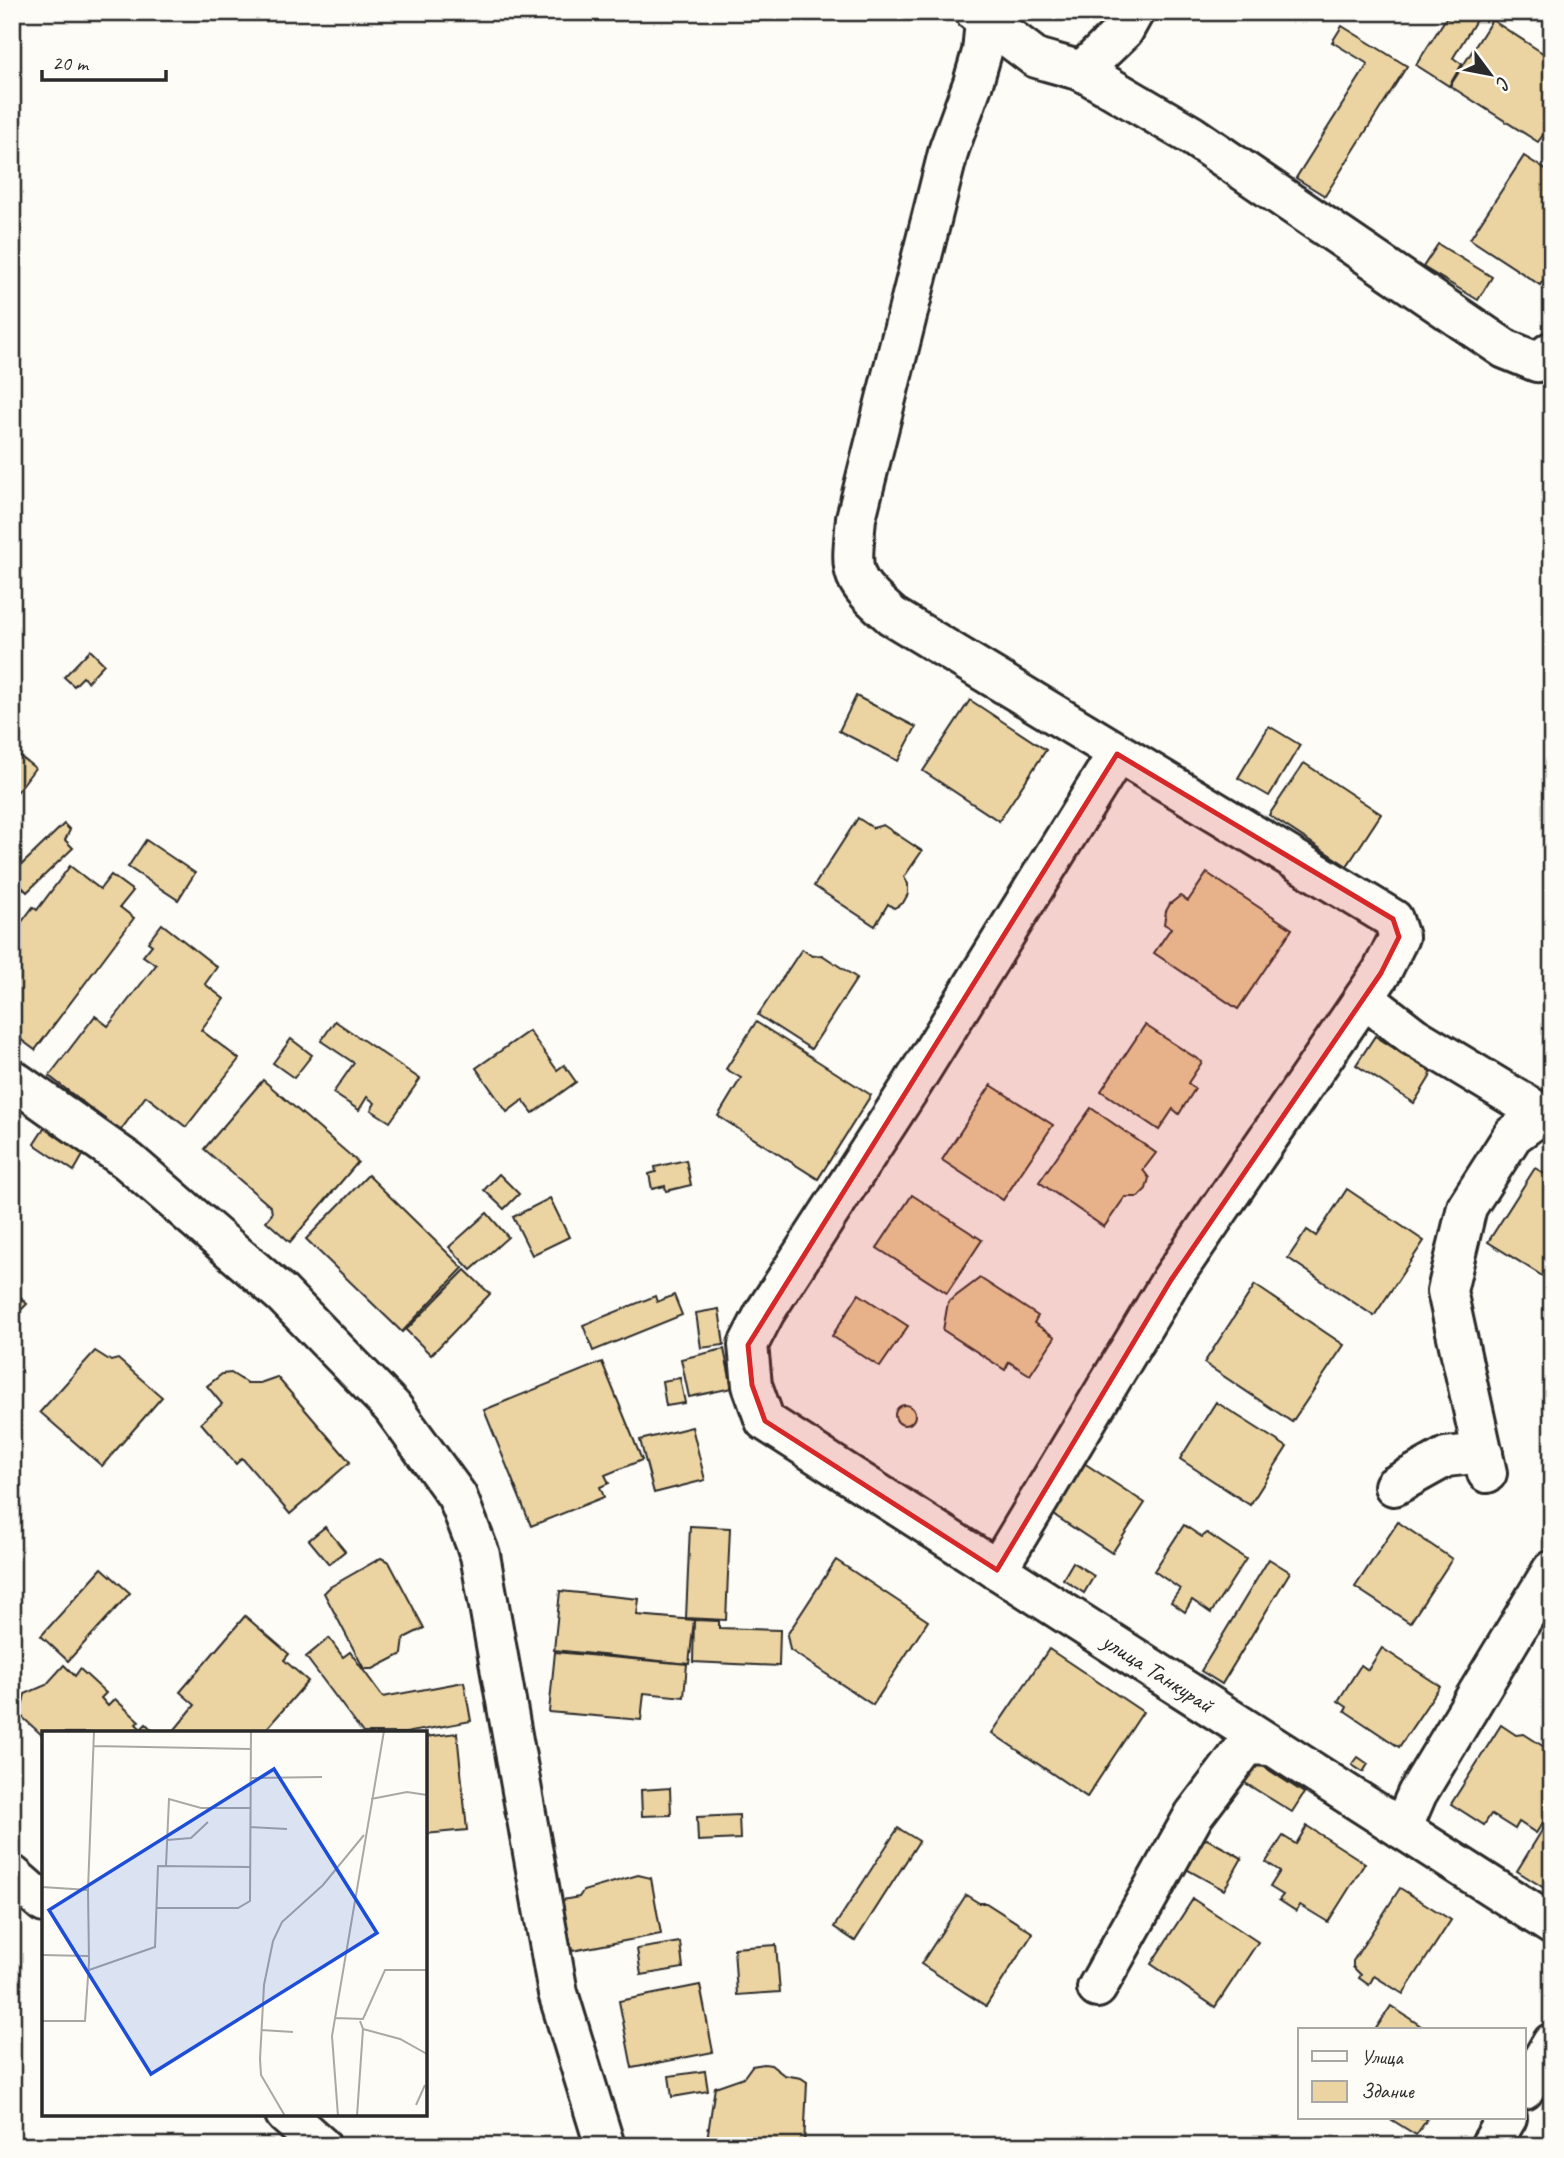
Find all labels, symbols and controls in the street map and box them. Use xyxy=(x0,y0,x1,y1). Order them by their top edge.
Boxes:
scale bar xyxy=(42,38,166,82)
north arrow xyxy=(1456,38,1526,108)
text: 20 m xyxy=(52,50,90,76)
text: С xyxy=(1490,72,1516,95)
street label: улица Танкурай xyxy=(1095,1625,1221,1720)
inset map xyxy=(42,1731,427,2116)
legend xyxy=(1298,2028,1526,2120)
text: Улица xyxy=(1361,2044,1404,2070)
text: Здание xyxy=(1361,2078,1415,2104)

